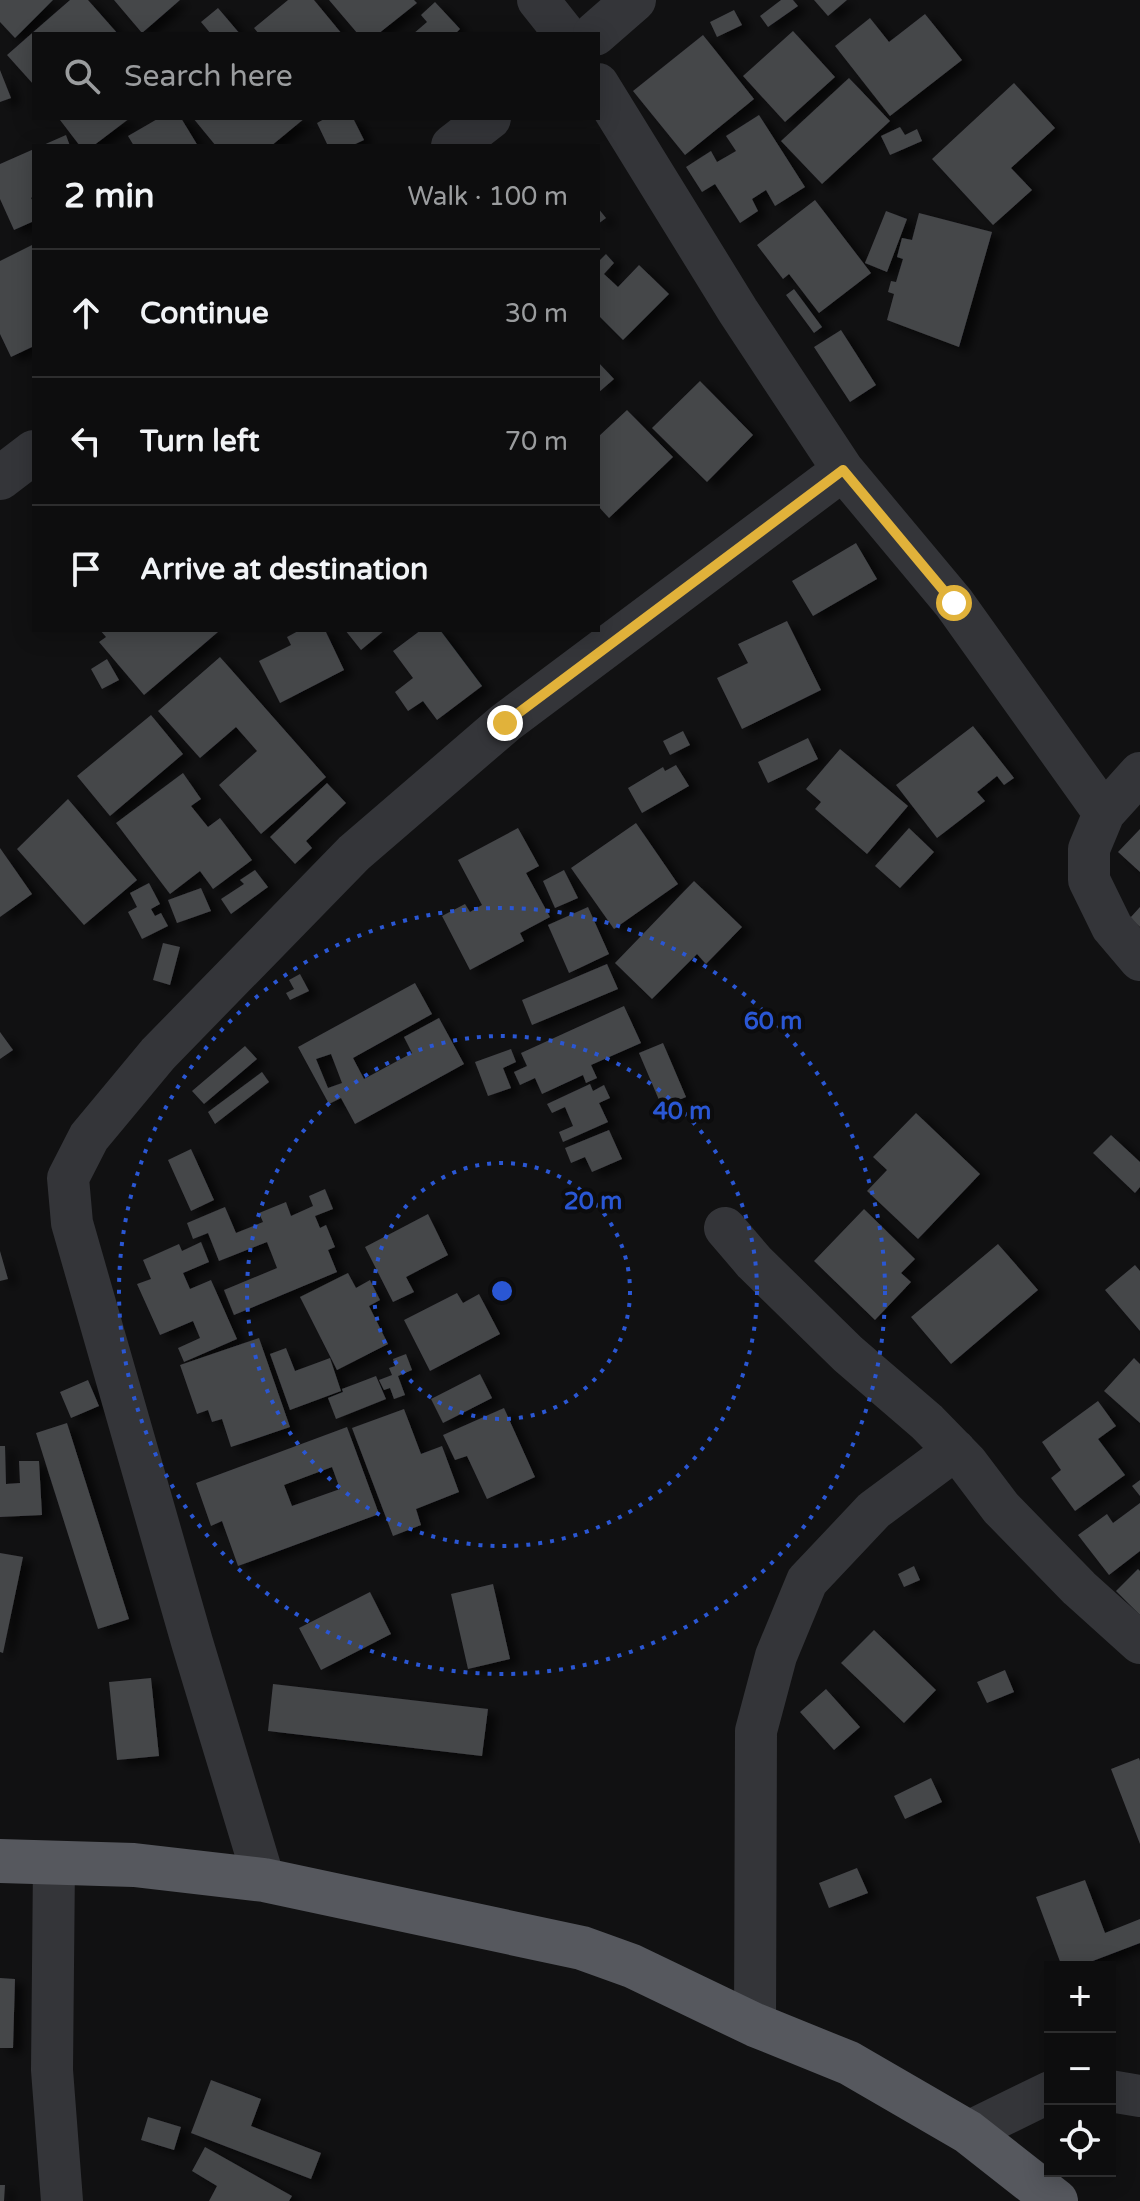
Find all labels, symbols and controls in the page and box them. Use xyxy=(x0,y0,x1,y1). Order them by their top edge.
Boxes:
search box xyxy=(32,32,600,120)
icon: search xyxy=(60,54,104,98)
text: Search here xyxy=(124,58,293,95)
text: 2 min xyxy=(64,176,155,217)
text: Walk · 100 m xyxy=(408,181,568,212)
icon: ahead xyxy=(64,291,108,335)
text: Continue xyxy=(140,295,269,332)
text: 30 m xyxy=(505,298,568,329)
icon: left xyxy=(64,419,108,463)
text: Turn left xyxy=(140,423,259,460)
text: 70 m xyxy=(505,426,568,457)
icon: arrive xyxy=(64,547,108,591)
text: Arrive at destination xyxy=(140,551,428,588)
route start xyxy=(936,585,972,621)
route end xyxy=(487,705,523,741)
text: 60 m xyxy=(744,1007,802,1036)
text: 40 m xyxy=(653,1097,711,1126)
text: 20 m xyxy=(564,1187,622,1216)
centre of rings xyxy=(488,1277,516,1305)
map controls xyxy=(1044,1961,1116,2177)
button: + xyxy=(1044,1961,1116,2033)
button: − xyxy=(1044,2033,1116,2105)
button: locate xyxy=(1044,2105,1116,2177)

